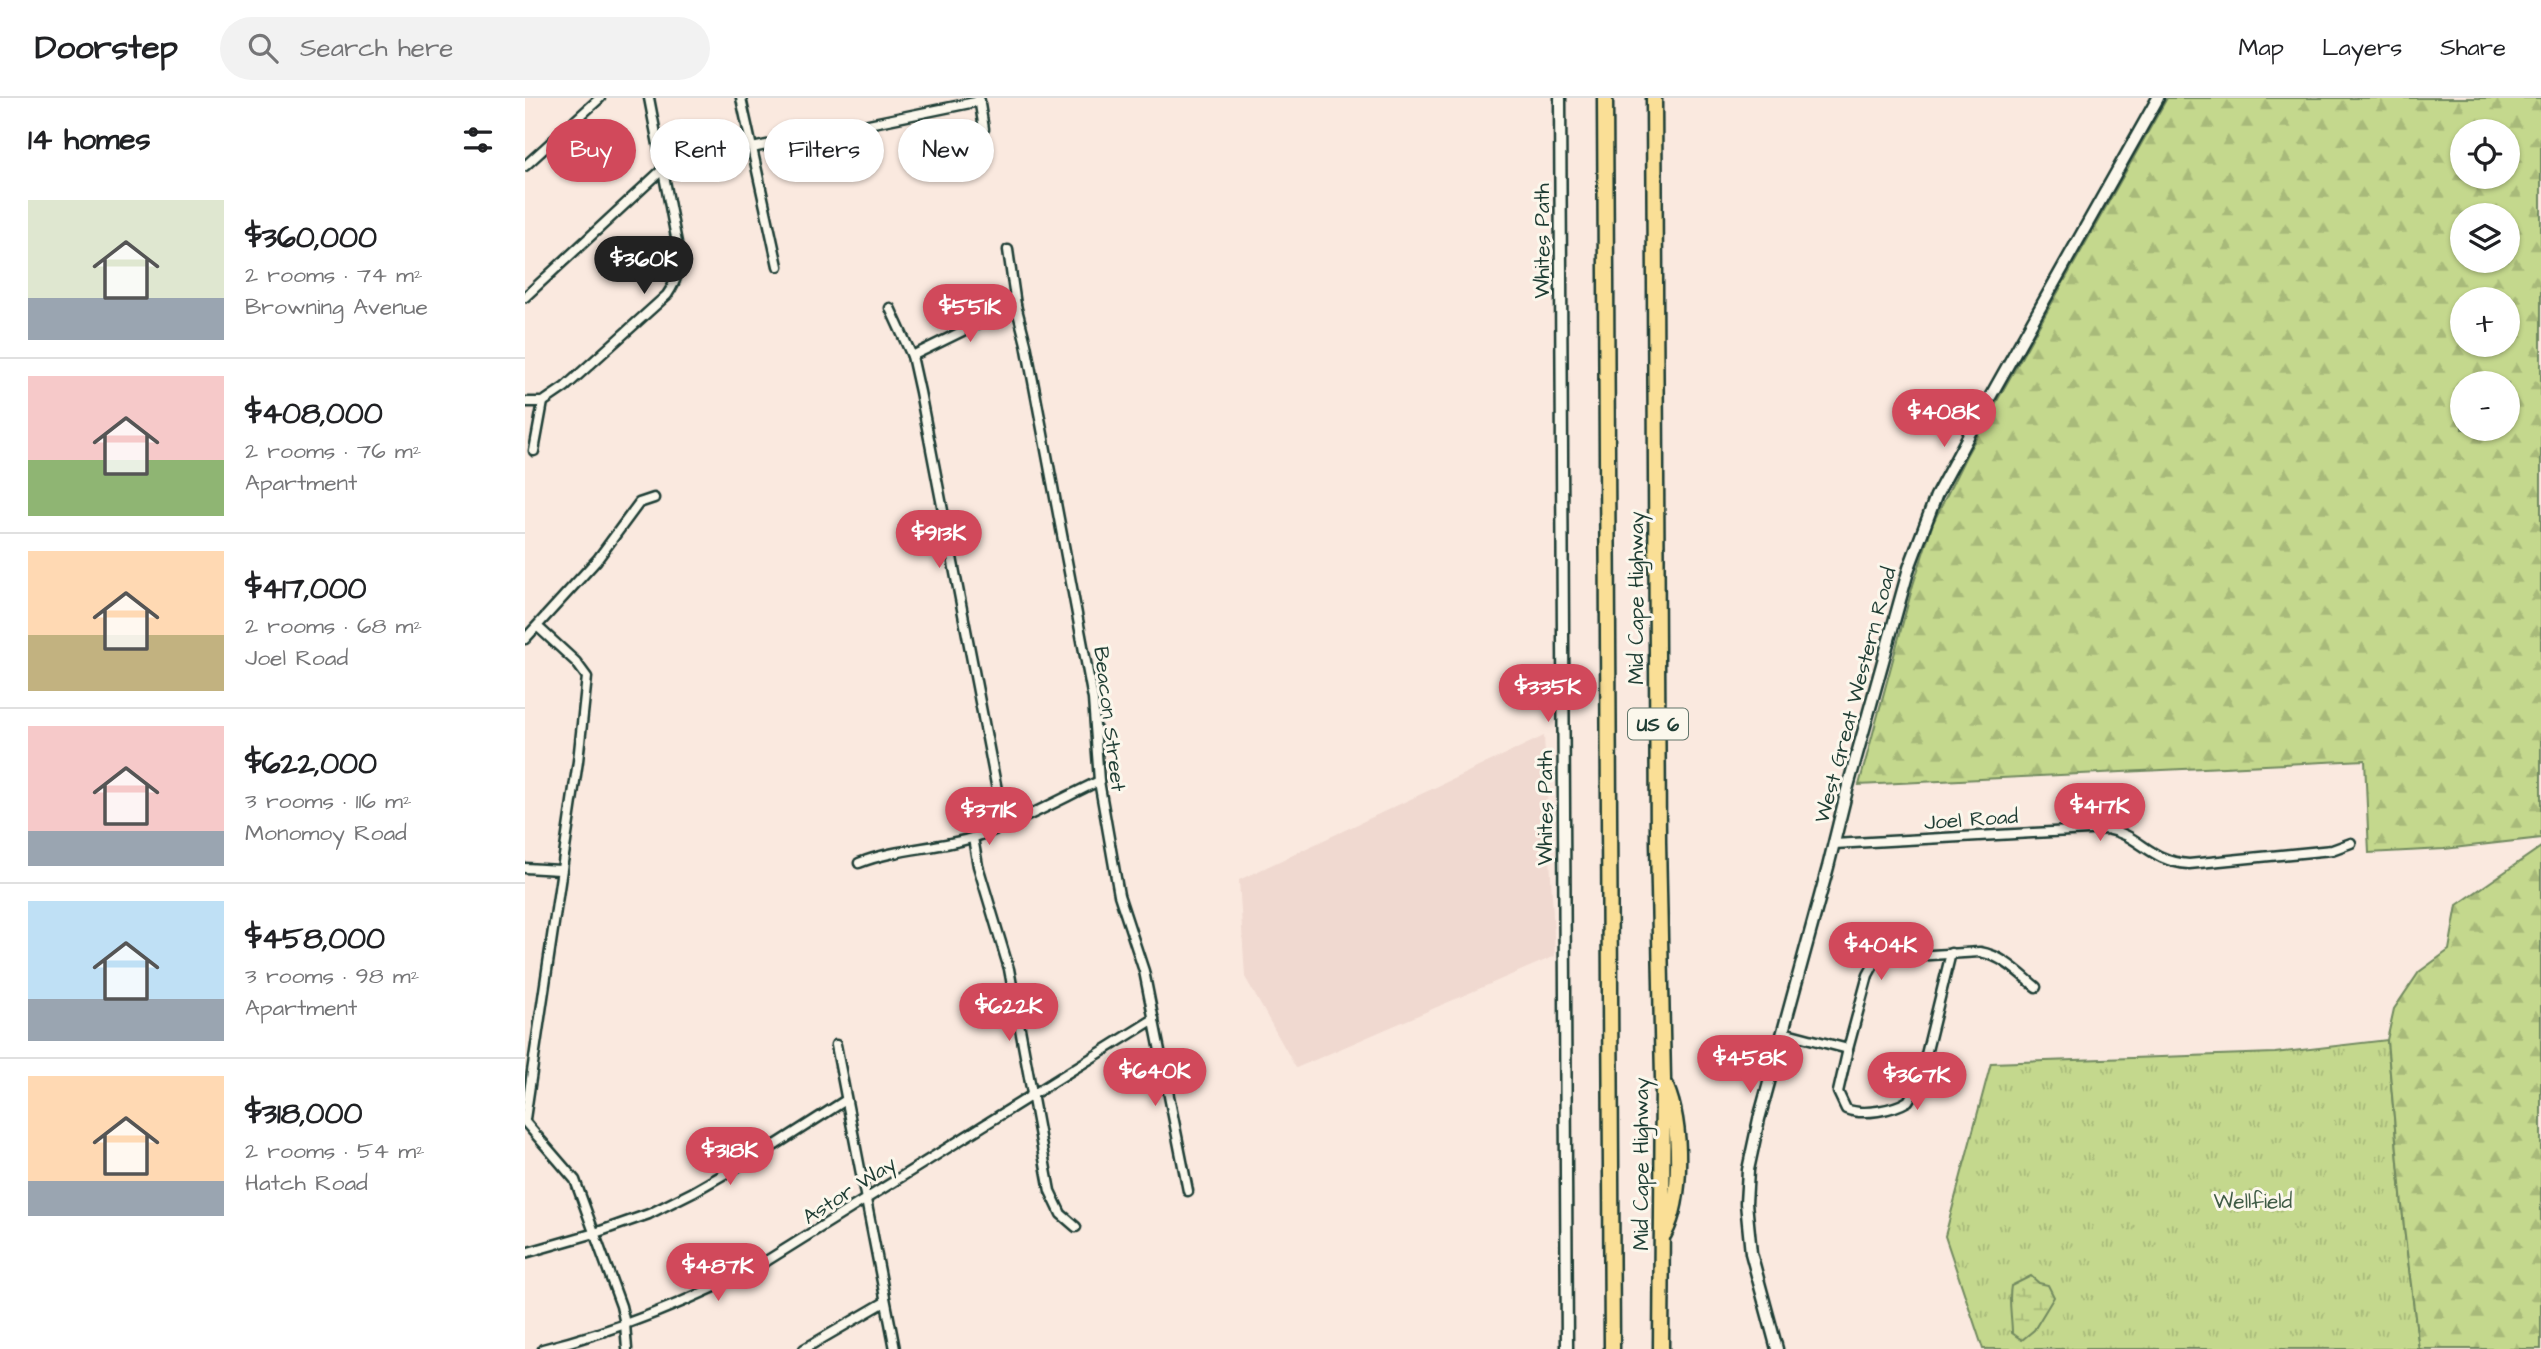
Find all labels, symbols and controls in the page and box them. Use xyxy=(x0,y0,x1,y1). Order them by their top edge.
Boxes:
search box xyxy=(220,17,710,80)
text: Doorstep xyxy=(35,25,178,71)
icon: search xyxy=(244,29,282,67)
text: Search here xyxy=(300,30,453,66)
text: Map xyxy=(2239,31,2284,65)
text: Layers xyxy=(2322,31,2402,65)
text: Share xyxy=(2440,31,2506,65)
text: 14 homes xyxy=(28,119,151,161)
chip: Buy xyxy=(546,119,636,182)
chip: Rent xyxy=(650,119,750,182)
chip: Filters xyxy=(764,119,884,182)
chip: New xyxy=(898,119,994,182)
map controls xyxy=(2450,119,2520,441)
button: locate xyxy=(2450,119,2520,189)
icon: filters xyxy=(459,121,497,159)
street label: Whites Path xyxy=(1528,183,1557,299)
button: layers xyxy=(2450,203,2520,273)
text: $360,000 xyxy=(245,217,377,259)
icon: home xyxy=(84,228,168,312)
pin: $360K xyxy=(595,236,693,296)
text: $360K xyxy=(610,243,678,275)
text: 2 rooms · 74 m² xyxy=(245,259,423,291)
pin: $551K xyxy=(921,285,1019,344)
button: + xyxy=(2450,287,2520,357)
text: Browning Avenue xyxy=(245,291,428,323)
text: $551K xyxy=(939,291,1001,323)
button: − xyxy=(2450,371,2520,441)
pin: $408K xyxy=(1895,390,1993,449)
text: $408,000 xyxy=(245,393,383,435)
text: $408K xyxy=(1908,396,1980,428)
icon: home xyxy=(84,404,168,488)
text: 2 rooms · 76 m² xyxy=(245,435,421,467)
text: Apartment xyxy=(245,467,357,499)
pin: $913K xyxy=(890,510,988,570)
street label: Mid Cape Highway xyxy=(1622,511,1653,685)
text: $913K xyxy=(912,517,966,549)
street label: West Great Western Road xyxy=(1807,564,1904,826)
text: $417,000 xyxy=(245,568,367,610)
icon: home xyxy=(84,579,168,663)
text: 2 rooms · 68 m² xyxy=(245,610,422,642)
text: Joel Road xyxy=(245,642,348,674)
street label: Beacon Street xyxy=(1086,645,1133,794)
pin: $335K xyxy=(1499,664,1597,724)
text: $335K xyxy=(1515,671,1581,703)
road number: US 6 xyxy=(1628,708,1688,740)
text: $622,000 xyxy=(245,743,377,785)
street label: Whites Path xyxy=(1531,750,1560,866)
icon: home xyxy=(84,754,168,838)
pin: $417K xyxy=(2051,784,2149,843)
text: 3 rooms · 116 m² xyxy=(245,785,412,817)
pin: $371K xyxy=(940,788,1038,847)
text: $417K xyxy=(2070,790,2130,822)
text: $371K xyxy=(961,794,1017,826)
street label: Joel Road xyxy=(1923,802,2019,837)
text: Monomoy Road xyxy=(245,817,407,849)
text: $458,000 xyxy=(245,918,385,960)
pin: $404K xyxy=(1832,922,1930,982)
icon: home xyxy=(84,929,168,1013)
text: $404K xyxy=(1845,929,1917,961)
text: 3 rooms · 98 m² xyxy=(245,960,419,992)
pin: $622K xyxy=(960,984,1058,1043)
text: $622K xyxy=(975,990,1043,1022)
text: Apartment xyxy=(245,992,357,1024)
pin: $458K xyxy=(1701,1035,1799,1095)
text: $458K xyxy=(1713,1042,1787,1074)
pin: $640K xyxy=(1106,1048,1204,1108)
pin: $367K xyxy=(1868,1052,1966,1112)
text: $640K xyxy=(1119,1055,1191,1087)
text: $367K xyxy=(1883,1059,1951,1091)
street label: Mid Cape Highway xyxy=(1627,1077,1658,1251)
text: $318,000 xyxy=(245,1093,362,1135)
icon: home xyxy=(84,1104,168,1188)
pin: $318K xyxy=(681,1128,779,1187)
text: $318K xyxy=(702,1134,758,1166)
text: 2 rooms · 54 m² xyxy=(245,1135,425,1167)
street label: Astor Way xyxy=(797,1149,903,1233)
text: Hatch Road xyxy=(245,1167,368,1199)
park label: Wellfield xyxy=(2214,1187,2293,1216)
pin: $487K xyxy=(669,1244,767,1303)
text: $487K xyxy=(682,1250,754,1282)

